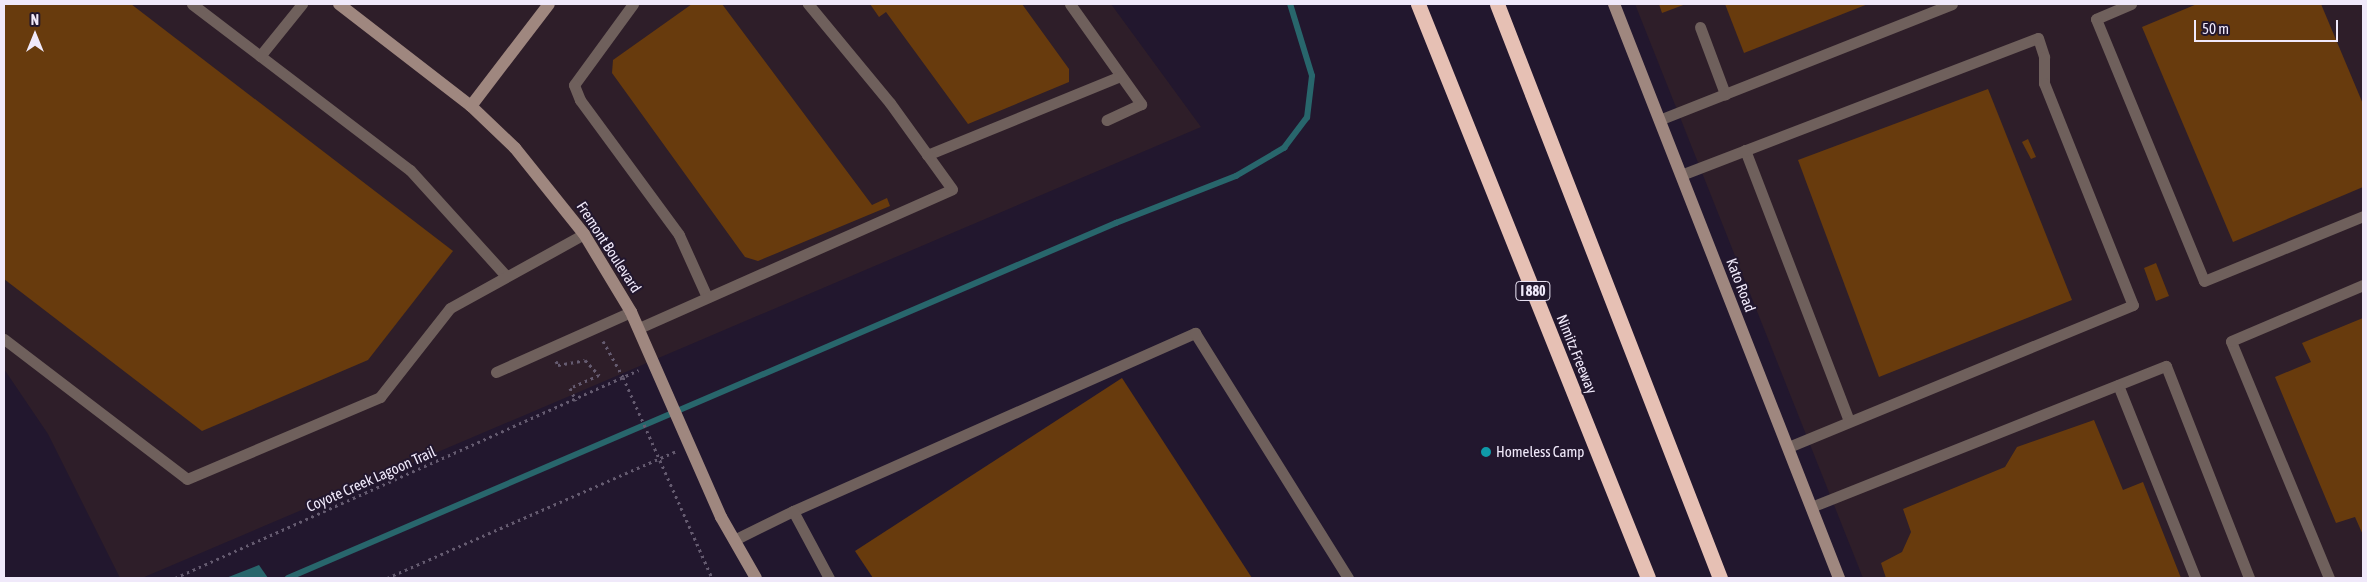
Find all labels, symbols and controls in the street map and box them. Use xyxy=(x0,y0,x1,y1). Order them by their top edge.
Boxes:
north arrow xyxy=(10,10,60,60)
scale bar xyxy=(2197,10,2341,42)
text: N xyxy=(31,12,39,28)
text: 50 m xyxy=(2202,20,2229,37)
street label: Fremont Boulevard xyxy=(573,198,645,296)
street label: Kato Road xyxy=(1723,256,1759,314)
road number: I 880 xyxy=(1514,280,1552,302)
street label: Nimitz Freeway xyxy=(1553,312,1601,396)
street label: Coyote Creek Lagoon Trail xyxy=(304,442,438,516)
place label: Homeless Camp xyxy=(1496,443,1584,461)
marker: Homeless Camp xyxy=(1480,446,1492,458)

